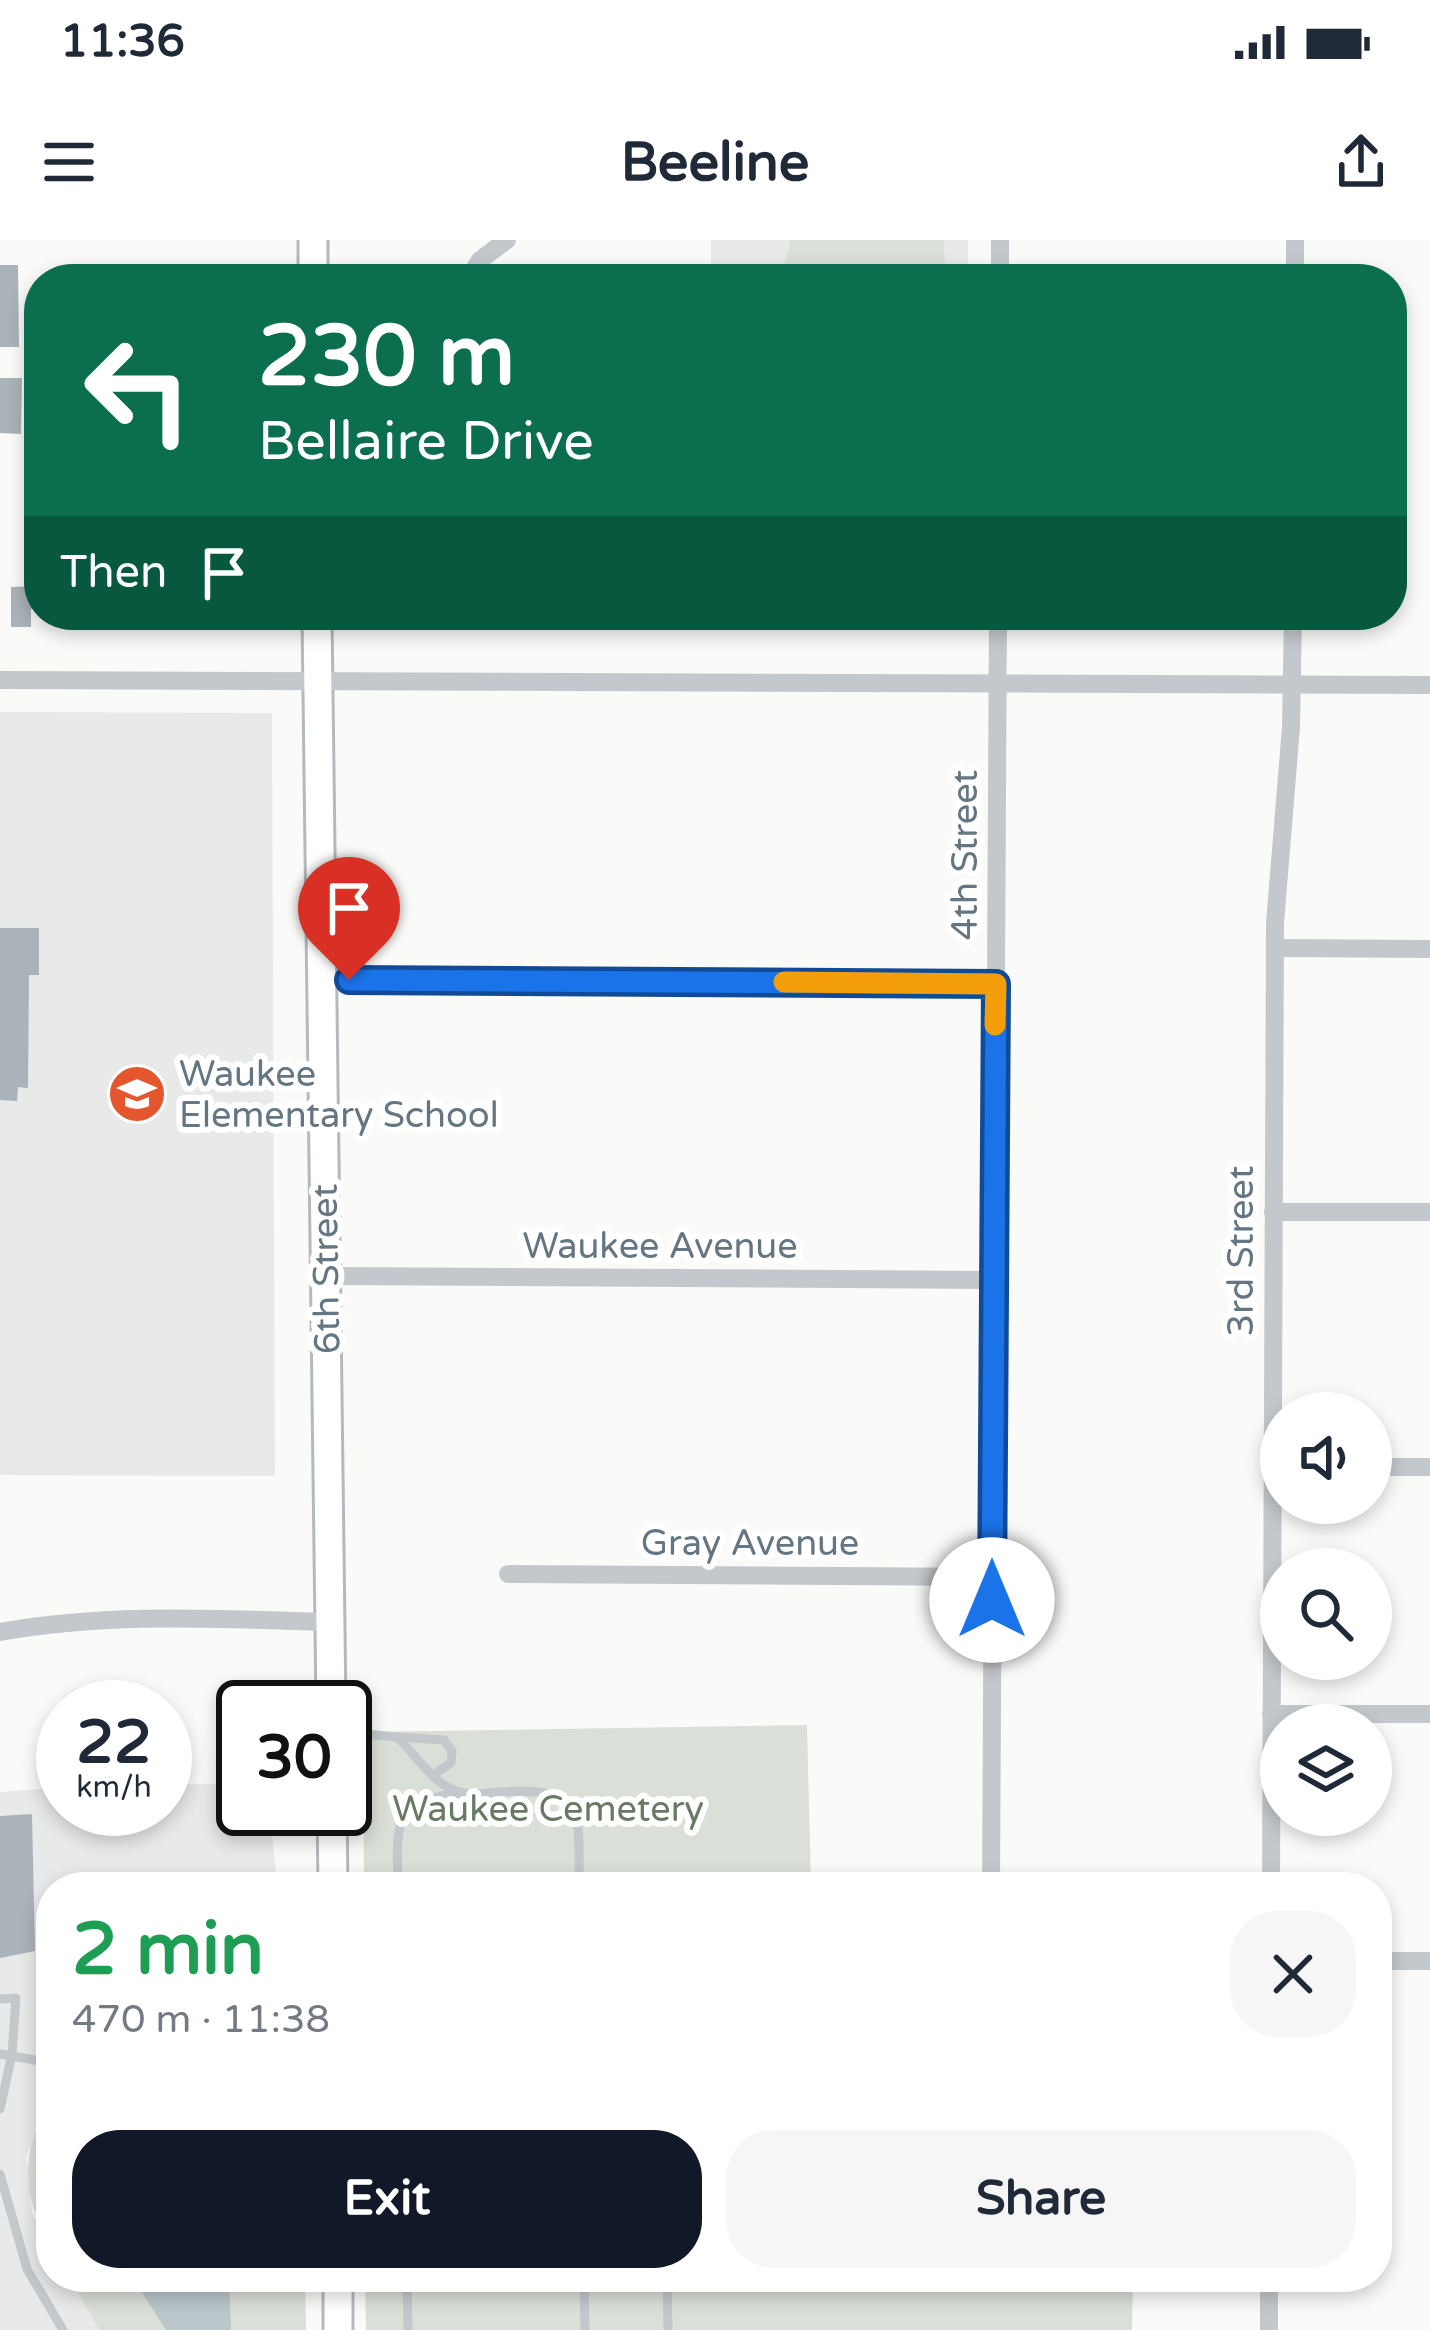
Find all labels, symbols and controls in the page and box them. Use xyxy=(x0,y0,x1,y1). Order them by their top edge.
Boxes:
text: 11:36 xyxy=(60,15,185,69)
icon: menu xyxy=(36,129,102,195)
icon: share xyxy=(1328,129,1394,195)
text: Beeline xyxy=(621,130,809,195)
text: 230 m xyxy=(258,307,515,408)
icon: left xyxy=(60,312,216,468)
text: Bellaire Drive xyxy=(258,409,594,474)
icon: arrive xyxy=(191,540,257,606)
text: Then xyxy=(60,546,167,600)
street label: 4th Street xyxy=(944,770,987,940)
pin xyxy=(298,857,400,980)
icon: arrive xyxy=(316,875,382,941)
place label: Waukee Elementary School xyxy=(179,1053,499,1137)
school or university icon: Waukee Elementary School xyxy=(106,1063,168,1125)
street label: 3rd Street xyxy=(1220,1166,1263,1336)
street label: 6th Street xyxy=(304,1183,349,1355)
street label: Waukee Avenue xyxy=(522,1225,798,1268)
map controls xyxy=(1260,1392,1392,1836)
button: sound xyxy=(1260,1392,1392,1524)
street label: Gray Avenue xyxy=(641,1522,859,1565)
position arrow xyxy=(929,1537,1055,1663)
button: search xyxy=(1260,1548,1392,1680)
speed limit sign: 30 xyxy=(216,1680,372,1836)
button: layers xyxy=(1260,1704,1392,1836)
text: 22 xyxy=(76,1707,152,1779)
text: km/h xyxy=(76,1769,152,1806)
park label: Waukee Cemetery xyxy=(392,1788,704,1831)
text: 2 min xyxy=(72,1907,264,1994)
button: close xyxy=(1230,1911,1356,2037)
text: 470 m · 11:38 xyxy=(72,1996,330,2043)
button: Exit xyxy=(72,2130,702,2268)
button: Share xyxy=(726,2130,1356,2268)

